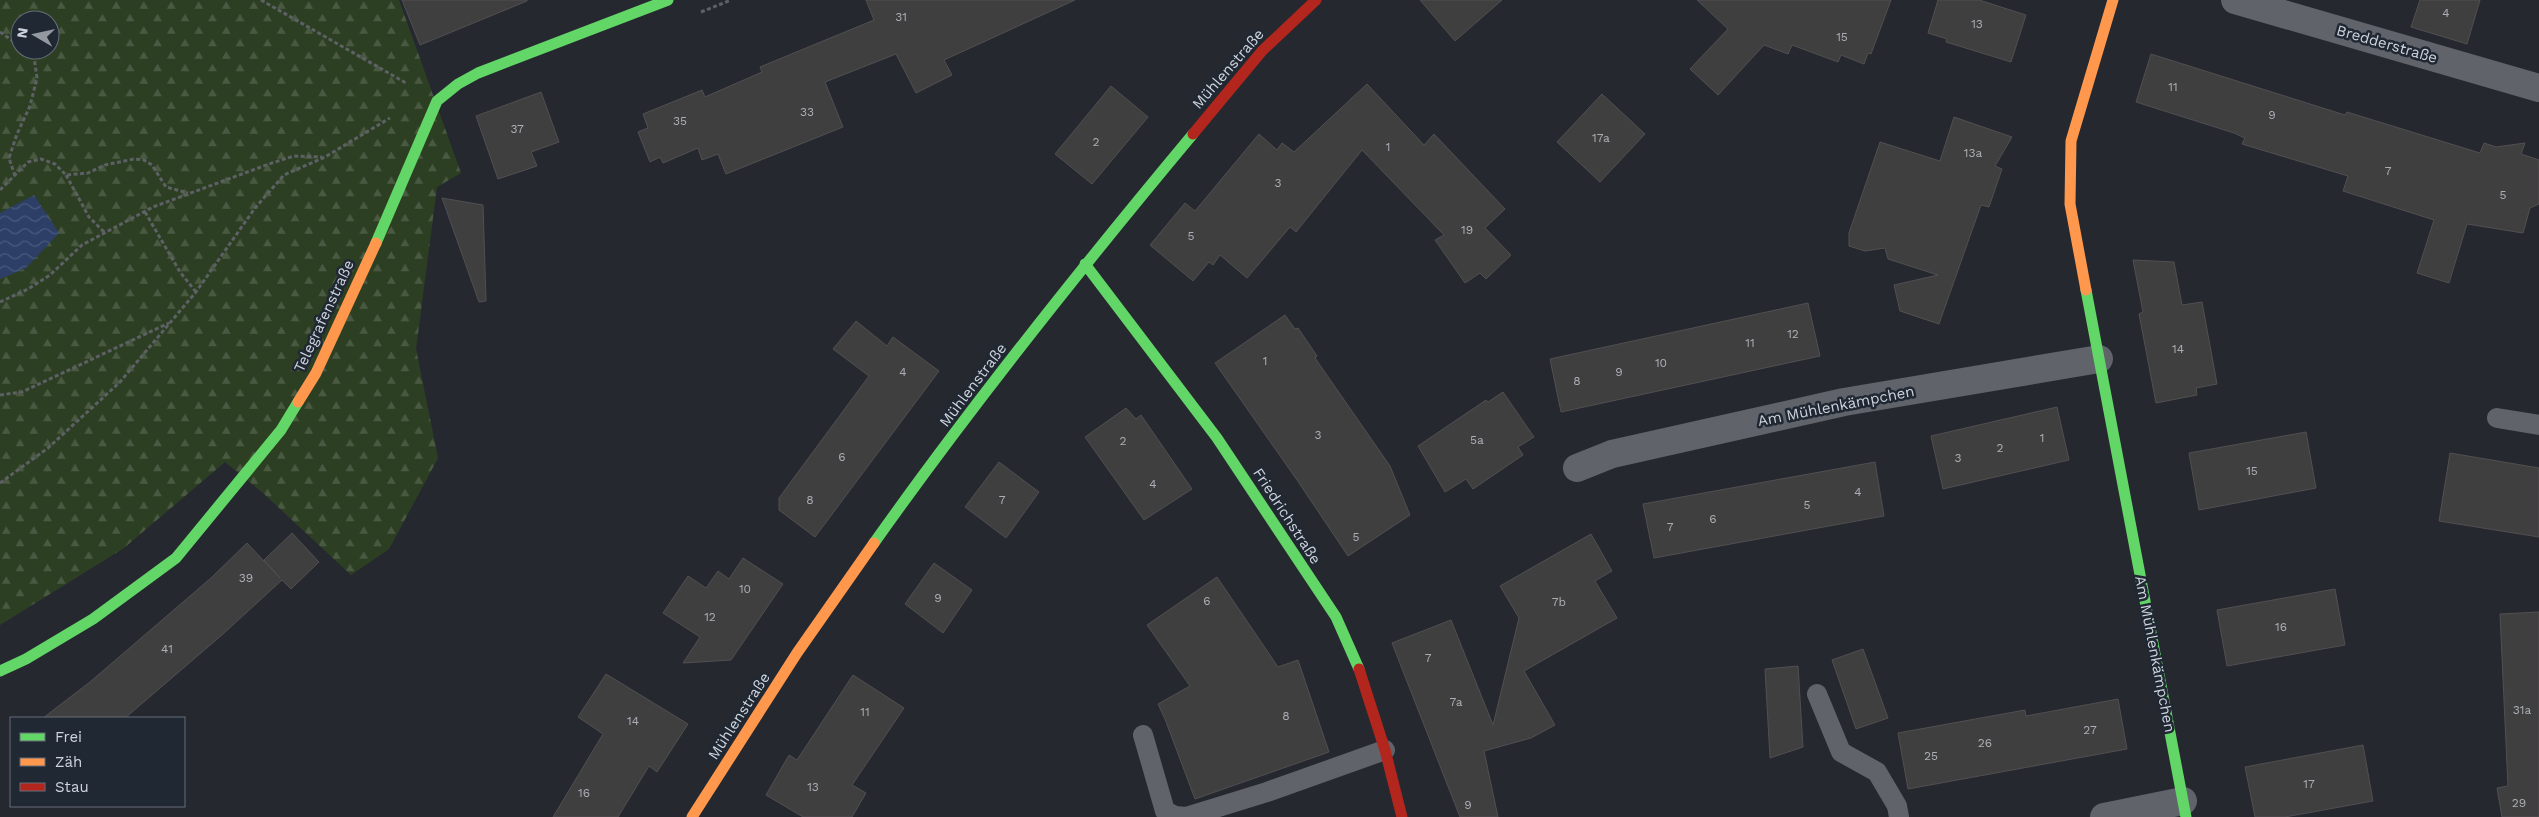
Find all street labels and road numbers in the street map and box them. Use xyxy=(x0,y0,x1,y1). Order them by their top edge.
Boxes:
street label: Bredderstraße xyxy=(2334,21,2440,67)
street label: Mühlenstraße xyxy=(1188,25,1268,113)
street label: Telegrafenstraße xyxy=(290,257,358,375)
street label: Mühlenstraße xyxy=(936,340,1010,430)
street label: Am Mühlenkämpchen xyxy=(1756,382,1916,430)
street label: Friedrichstraße xyxy=(1249,465,1325,567)
street label: Am Mühlenkämpchen xyxy=(2131,574,2179,734)
street label: Mühlenstraße xyxy=(704,669,774,763)

